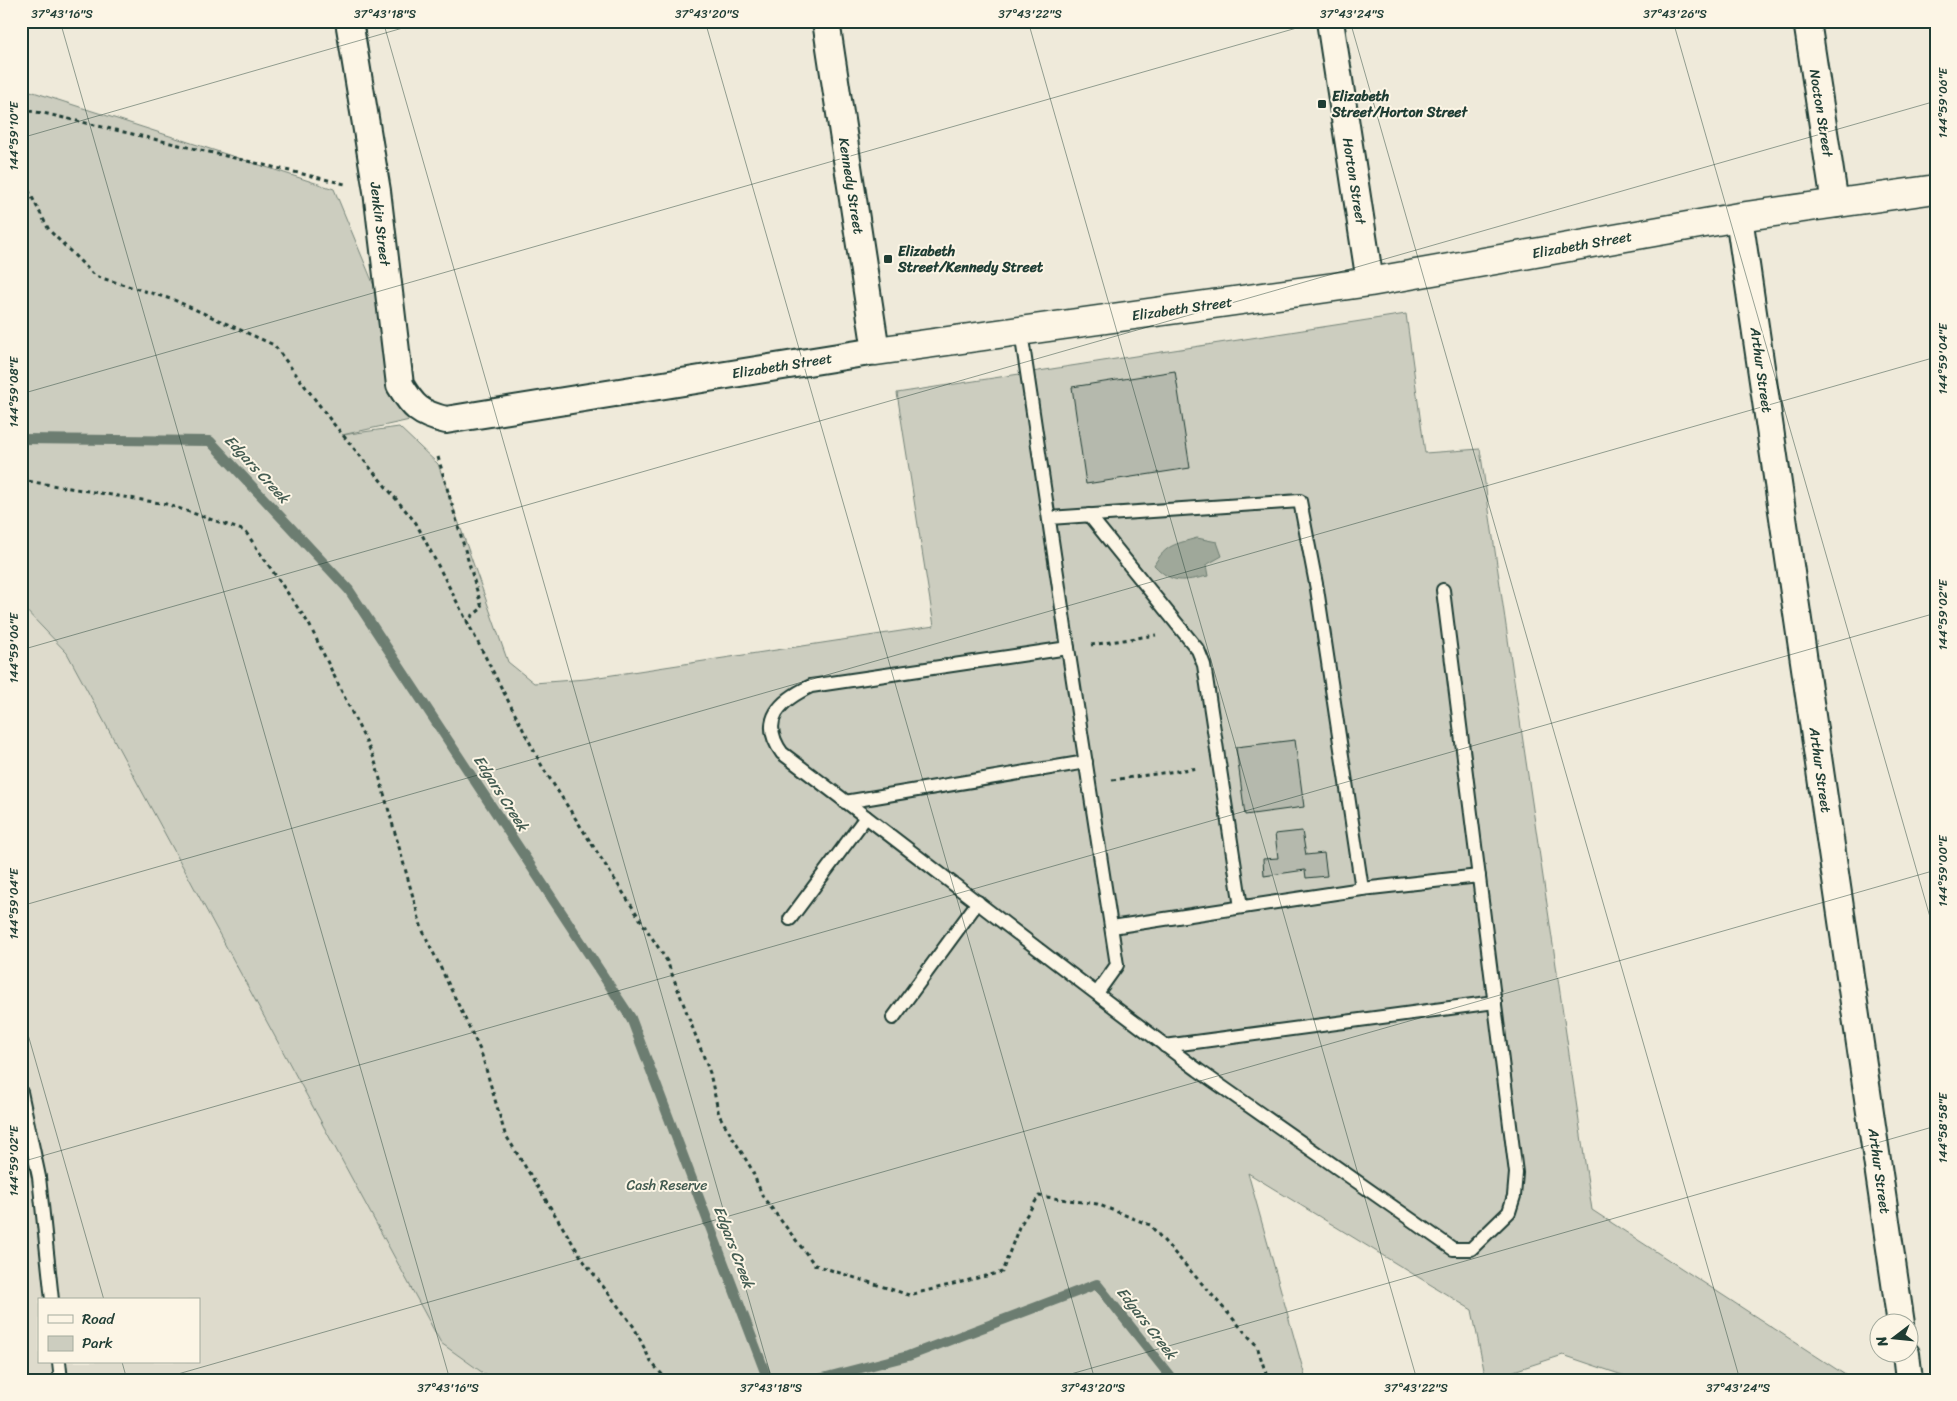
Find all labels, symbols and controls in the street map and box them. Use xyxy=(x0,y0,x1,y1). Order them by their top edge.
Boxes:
text: 37°43'16"S xyxy=(31,3,93,25)
text: 37°43'18"S xyxy=(354,3,416,25)
text: 37°43'20"S xyxy=(675,3,740,25)
text: 37°43'22"S xyxy=(998,3,1062,25)
text: 37°43'24"S xyxy=(1320,3,1384,25)
text: 37°43'26"S xyxy=(1643,3,1707,25)
text: 144°59'06"E xyxy=(1932,66,1954,138)
street label: Nocton Street xyxy=(1802,67,1840,160)
place label: Elizabeth Street/Horton Street xyxy=(1331,84,1468,125)
marker: Elizabeth Street/Horton Street xyxy=(1316,98,1328,110)
text: 144°59'10"E xyxy=(3,100,25,170)
street label: Kennedy Street xyxy=(831,136,871,236)
street label: Horton Street xyxy=(1335,136,1373,227)
street label: Jenkin Street xyxy=(362,180,398,269)
street label: Elizabeth Street xyxy=(1530,224,1634,266)
place label: Elizabeth Street/Kennedy Street xyxy=(897,239,1044,280)
marker: Elizabeth Street/Kennedy Street xyxy=(882,253,894,265)
street label: Elizabeth Street xyxy=(1130,290,1234,328)
text: 144°59'04"E xyxy=(1932,322,1954,395)
street label: Arthur Street xyxy=(1742,325,1779,414)
street label: Elizabeth Street xyxy=(730,346,834,386)
text: 144°59'08"E xyxy=(3,355,25,427)
water label: Edgars Creek xyxy=(218,428,297,510)
text: 144°59'02"E xyxy=(1932,578,1954,650)
text: 144°59'06"E xyxy=(3,611,25,683)
street label: Arthur Street xyxy=(1801,725,1838,814)
water label: Edgars Creek xyxy=(466,750,536,837)
text: 144°59'00"E xyxy=(1932,834,1954,907)
text: 144°59'04"E xyxy=(3,867,25,940)
text: 144°58'58"E xyxy=(1932,1091,1954,1163)
text: 144°59'02"E xyxy=(3,1124,25,1196)
street label: Arthur Street xyxy=(1860,1126,1897,1215)
park label: Cash Reserve xyxy=(627,1173,707,1198)
water label: Edgars Creek xyxy=(706,1202,762,1293)
water label: Edgars Creek xyxy=(1110,1281,1185,1366)
legend xyxy=(38,1298,200,1364)
text: Road xyxy=(82,1306,115,1332)
north arrow xyxy=(1870,1314,1920,1364)
text: Park xyxy=(82,1330,113,1356)
text: N xyxy=(1869,1333,1896,1351)
text: 37°43'16"S xyxy=(417,1377,479,1399)
text: 37°43'18"S xyxy=(740,1377,802,1399)
text: 37°43'20"S xyxy=(1061,1377,1126,1399)
text: 37°43'22"S xyxy=(1384,1377,1448,1399)
text: 37°43'24"S xyxy=(1706,1377,1770,1399)

